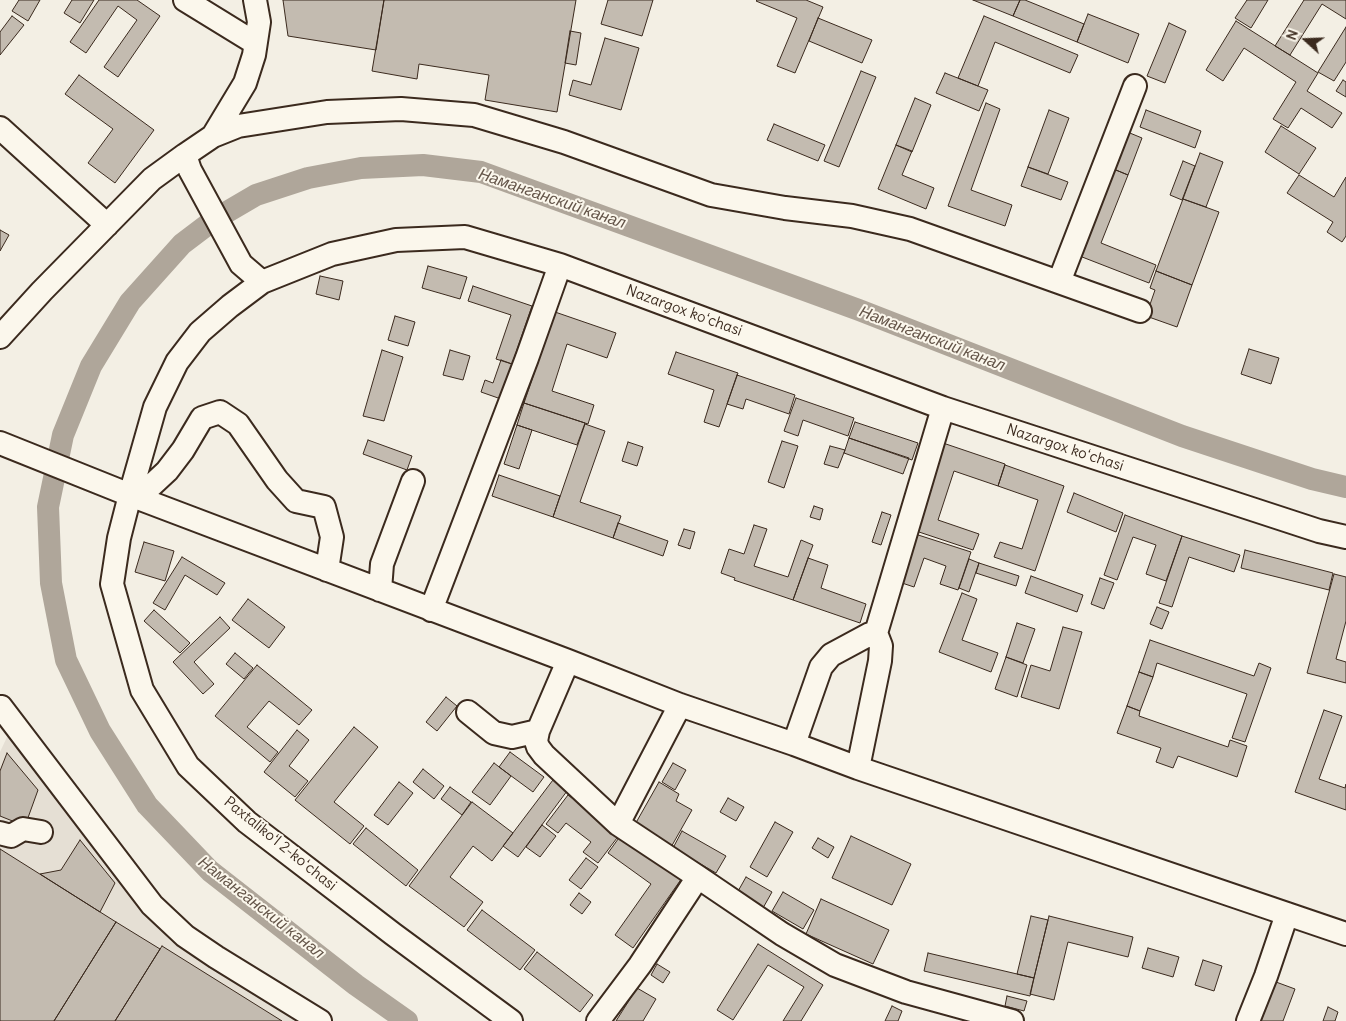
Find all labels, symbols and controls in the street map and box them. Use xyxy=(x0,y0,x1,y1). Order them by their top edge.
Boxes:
north arrow xyxy=(1281,15,1331,65)
text: N xyxy=(1282,27,1302,42)
water label: Наманганский канал xyxy=(476,165,628,233)
street label: Nazargox koʻchasi xyxy=(623,282,745,340)
water label: Наманганский канал xyxy=(856,302,1008,376)
street label: Nazargox koʻchasi xyxy=(1004,421,1126,475)
street label: Paxtalikoʻl 2-koʻchasi xyxy=(220,793,340,895)
water label: Наманганский канал xyxy=(194,853,328,963)

